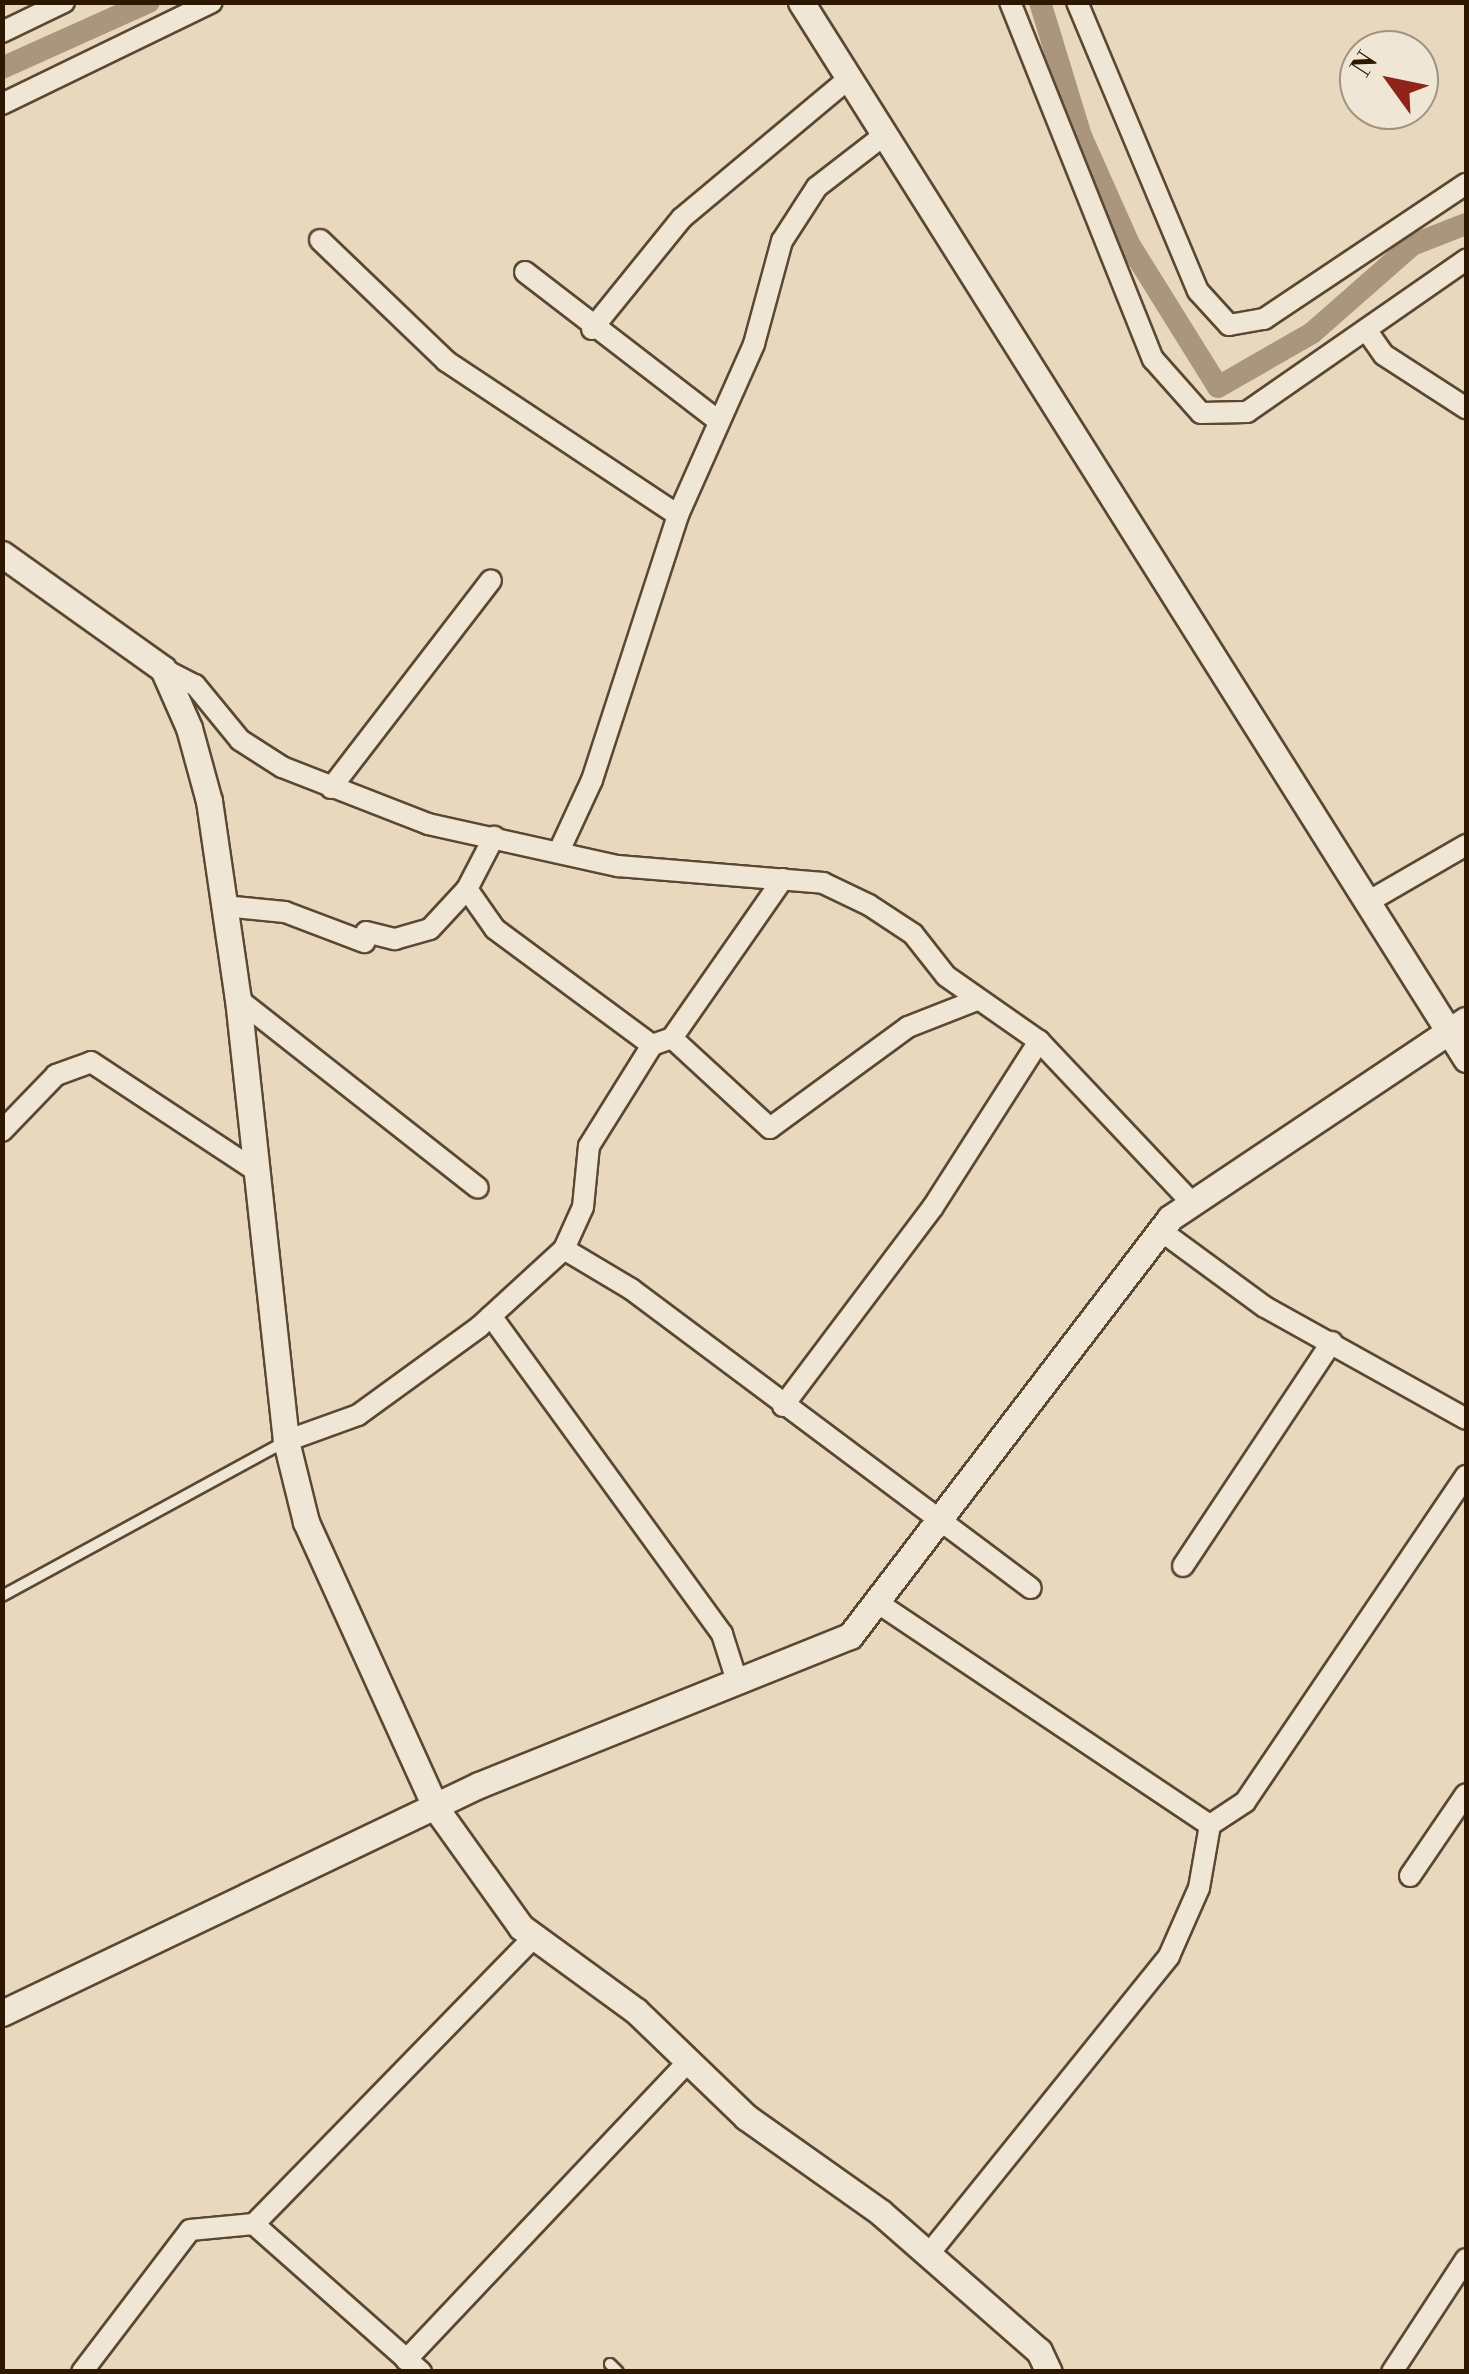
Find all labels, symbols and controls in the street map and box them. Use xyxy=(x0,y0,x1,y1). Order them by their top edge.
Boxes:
north arrow xyxy=(1339,30,1439,130)
text: N xyxy=(1344,46,1386,83)

